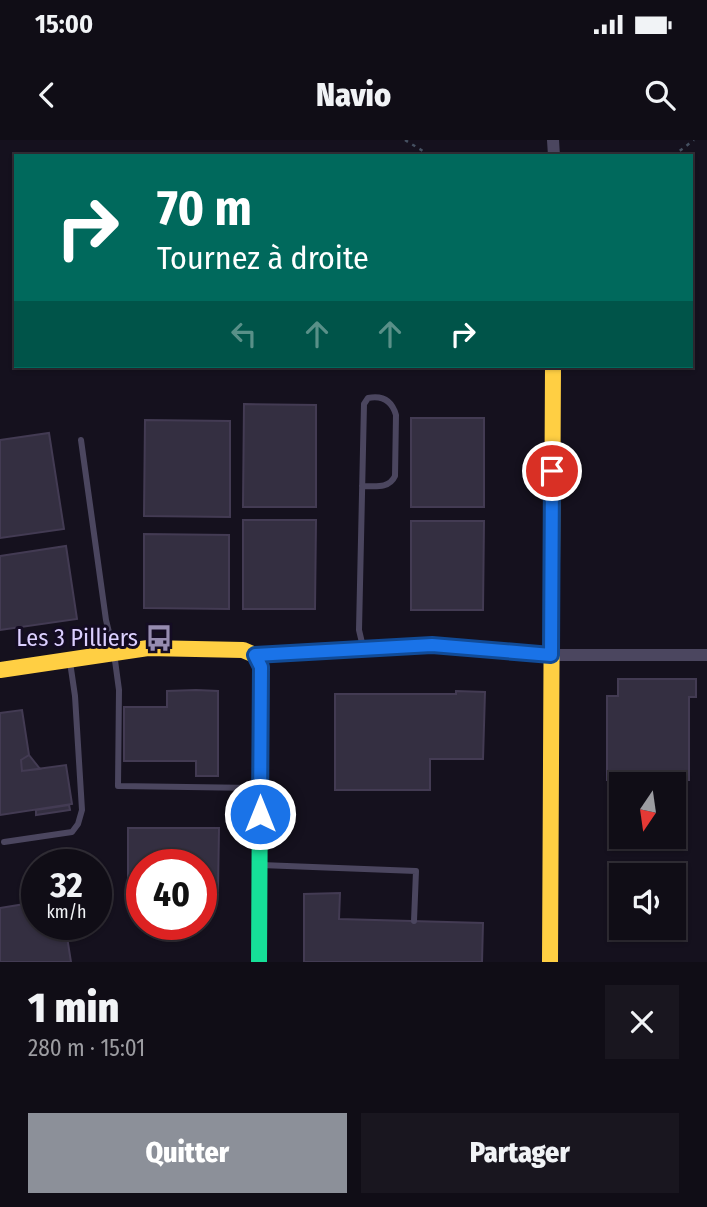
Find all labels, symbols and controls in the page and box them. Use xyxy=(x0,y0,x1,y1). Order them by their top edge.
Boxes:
text: 15:00 xyxy=(35,9,93,40)
icon: back xyxy=(28,76,66,114)
text: Navio xyxy=(316,76,391,114)
icon: search xyxy=(641,76,679,114)
text: 70 m xyxy=(157,179,252,238)
icon: right xyxy=(42,182,133,273)
text: Tournez à droite xyxy=(157,239,369,277)
icon: left xyxy=(225,315,263,353)
icon: ahead xyxy=(298,315,336,353)
icon: ahead xyxy=(371,315,409,353)
icon: right xyxy=(444,315,482,353)
pin xyxy=(522,441,582,501)
icon: arrive xyxy=(533,452,571,490)
bus stop icon: Les 3 Pilliers xyxy=(144,623,174,653)
place label: Les 3 Pilliers xyxy=(16,624,138,652)
north arrow xyxy=(609,772,686,849)
map controls xyxy=(609,772,686,940)
position arrow xyxy=(223,777,297,851)
speed limit sign: 40 xyxy=(126,849,217,940)
button: sound xyxy=(609,863,686,940)
text: 32 xyxy=(50,864,83,906)
text: km/h xyxy=(46,901,87,923)
text: 1 min xyxy=(28,983,119,1033)
button: close xyxy=(605,985,679,1059)
text: 280 m · 15:01 xyxy=(28,1034,145,1062)
button: Quitter xyxy=(28,1113,347,1193)
button: Partager xyxy=(361,1113,679,1193)

